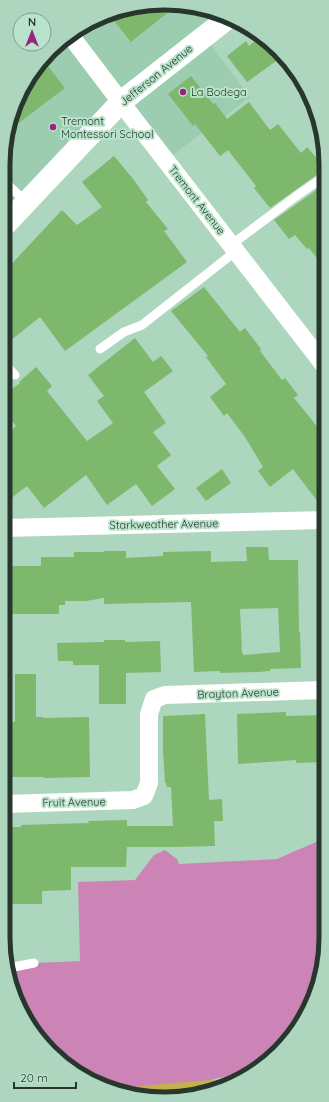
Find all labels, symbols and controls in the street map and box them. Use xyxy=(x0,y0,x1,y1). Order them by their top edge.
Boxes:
north arrow xyxy=(12,12,52,52)
text: N xyxy=(28,15,36,29)
street label: Jefferson Avenue xyxy=(117,41,195,109)
place label: La Bodega xyxy=(191,85,247,99)
marker: La Bodega xyxy=(178,87,188,97)
place label: Tremont Montessori School xyxy=(61,114,154,141)
marker: Tremont Montessori School xyxy=(48,122,58,132)
street label: Tremont Avenue xyxy=(166,163,228,237)
street label: Starkweather Avenue xyxy=(109,516,219,532)
street label: Brayton Avenue xyxy=(197,685,279,701)
street label: Fruit Avenue xyxy=(42,794,106,810)
scale bar xyxy=(14,1064,76,1090)
text: 20 m xyxy=(20,1070,48,1085)

